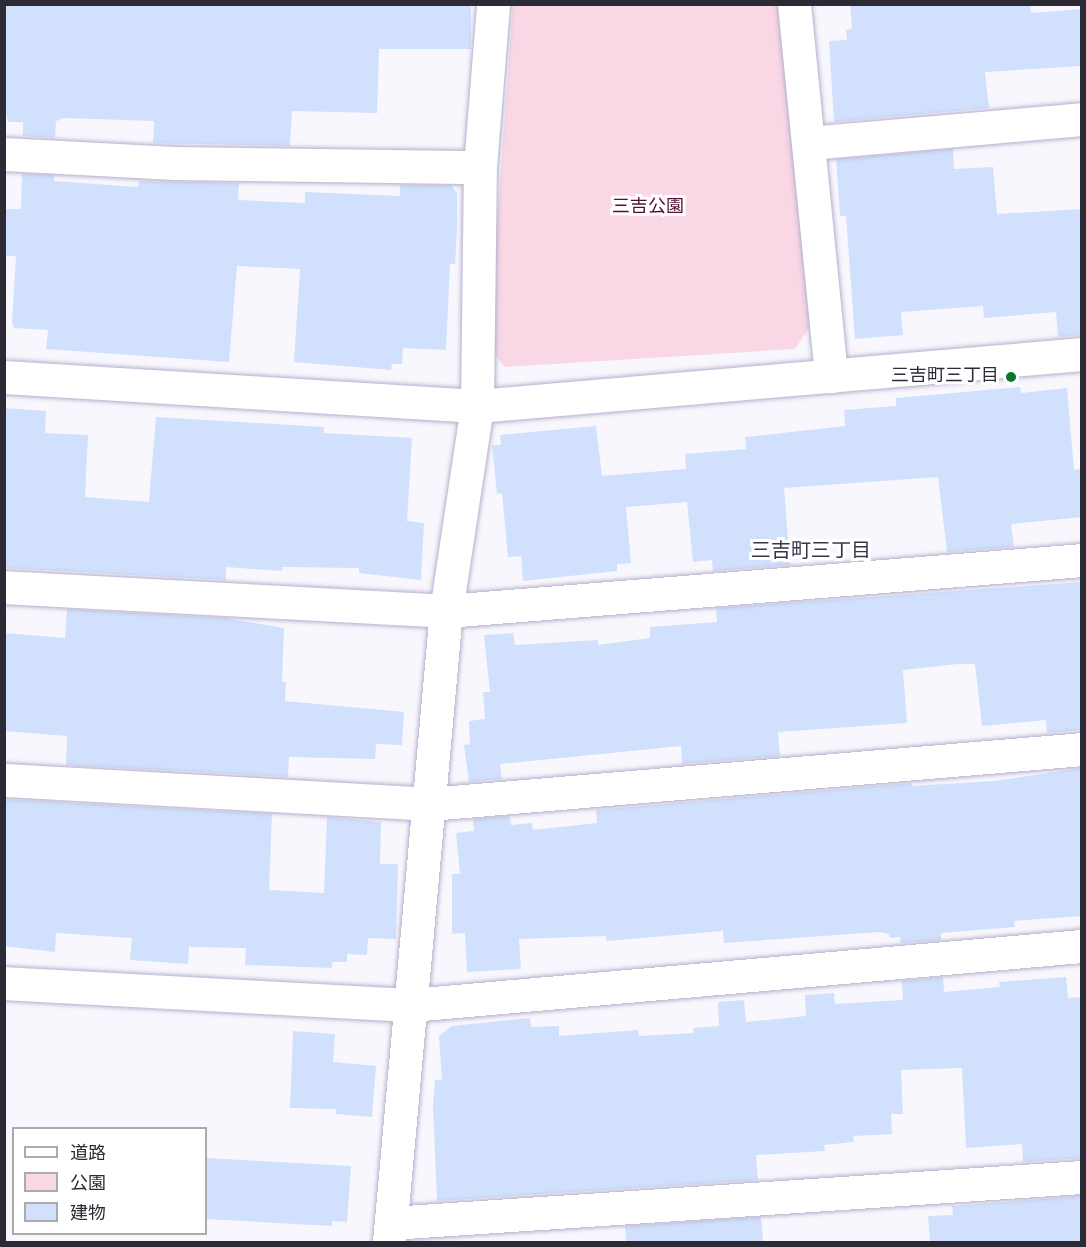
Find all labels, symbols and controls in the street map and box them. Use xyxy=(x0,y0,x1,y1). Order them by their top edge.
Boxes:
park label: 三吉公園 xyxy=(612,197,684,219)
place label: 三吉町三丁目 xyxy=(891,366,999,388)
marker: 三吉町三丁目 xyxy=(1004,370,1018,384)
district label: 三吉町三丁目 xyxy=(751,540,871,564)
legend xyxy=(12,1127,207,1235)
text: 道路 xyxy=(70,1143,106,1166)
text: 公園 xyxy=(70,1173,106,1196)
text: 建物 xyxy=(70,1203,106,1226)

